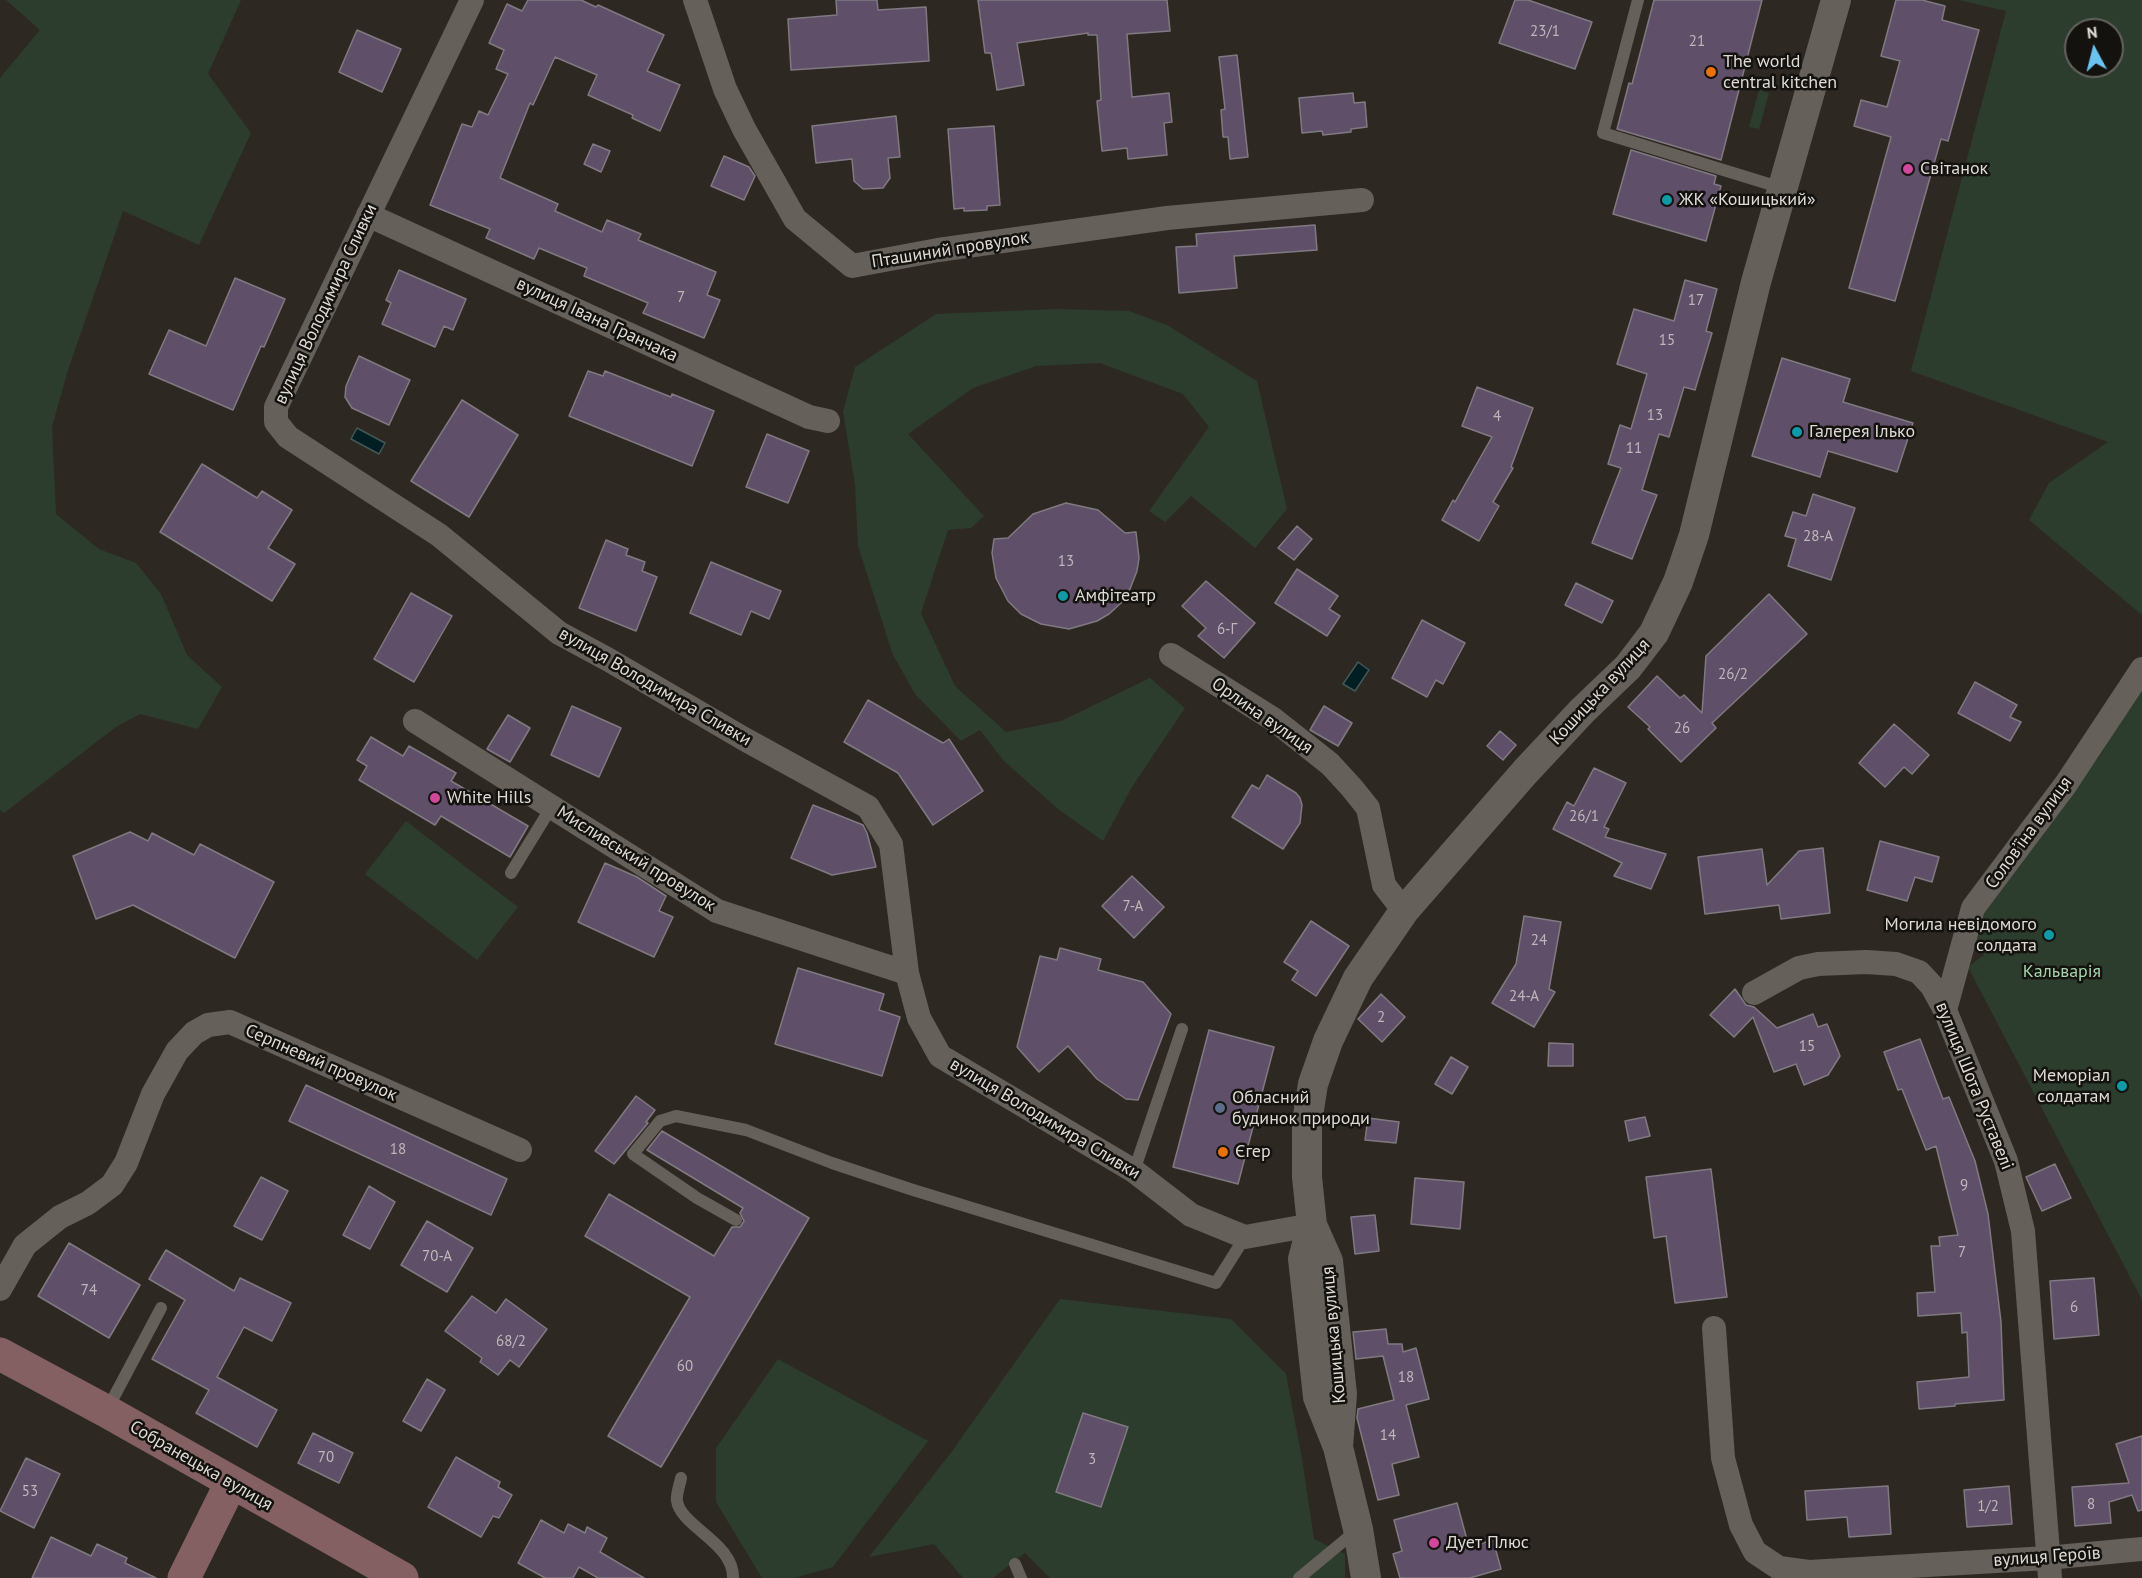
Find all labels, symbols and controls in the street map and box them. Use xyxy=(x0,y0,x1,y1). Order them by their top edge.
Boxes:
north arrow xyxy=(2064,18,2124,78)
text: N xyxy=(2086,22,2098,43)
house number: 23/1 xyxy=(1530,23,1560,41)
house number: 21 xyxy=(1689,33,1705,51)
place label: The world central kitchen xyxy=(1723,51,1837,94)
marker: The world central kitchen xyxy=(1704,65,1718,79)
place label: Світанок xyxy=(1920,158,1988,180)
marker: Світанок xyxy=(1901,162,1915,176)
place label: ЖК «Кошицький» xyxy=(1679,189,1816,211)
marker: ЖК «Кошицький» xyxy=(1660,193,1674,207)
street label: вулиця Володимира Сливки xyxy=(270,200,382,408)
street label: Пташиний провулок xyxy=(870,227,1030,273)
street label: вулиця Івана Гранчака xyxy=(513,273,681,367)
house number: 7 xyxy=(677,289,685,307)
house number: 17 xyxy=(1688,292,1704,310)
house number: 15 xyxy=(1659,332,1675,350)
house number: 13 xyxy=(1647,407,1663,425)
house number: 4 xyxy=(1493,408,1501,426)
place label: Галерея Ілько xyxy=(1809,421,1915,443)
marker: Галерея Ілько xyxy=(1790,425,1804,439)
house number: 11 xyxy=(1626,440,1642,458)
house number: 28-А xyxy=(1803,528,1833,546)
house number: 13 xyxy=(1058,553,1074,571)
place label: Амфітеатр xyxy=(1075,585,1156,607)
marker: Амфітеатр xyxy=(1056,589,1070,603)
house number: 6-Г xyxy=(1217,621,1237,639)
street label: вулиця Володимира Сливки xyxy=(555,623,755,751)
street label: Кошицька вулиця xyxy=(1545,634,1655,750)
house number: 26/2 xyxy=(1718,666,1748,684)
street label: Орлина вулиця xyxy=(1207,673,1317,759)
house number: 26 xyxy=(1674,720,1690,738)
street label: Соловʼїна вулиця xyxy=(1981,773,2077,893)
place label: White Hills xyxy=(447,787,531,809)
marker: White Hills xyxy=(428,791,442,805)
street label: Мисливський провулок xyxy=(553,801,719,917)
house number: 26/1 xyxy=(1569,808,1599,826)
house number: 7-А xyxy=(1123,898,1143,916)
place label: Могила невідомого солдата xyxy=(1885,914,2037,956)
marker: Могила невідомого солдата xyxy=(2042,928,2056,942)
house number: 24 xyxy=(1531,932,1547,950)
park label: Кальварія xyxy=(2023,961,2101,983)
house number: 24-А xyxy=(1509,988,1539,1006)
street label: вулиця Шота Руставелі xyxy=(1930,999,2018,1173)
house number: 2 xyxy=(1377,1009,1385,1027)
street label: Серпневий провулок xyxy=(242,1020,400,1106)
house number: 15 xyxy=(1799,1038,1815,1056)
street label: вулиця Володимира Сливки xyxy=(946,1054,1144,1184)
place label: Меморіал солдатам xyxy=(2033,1065,2110,1108)
marker: Меморіал солдатам xyxy=(2115,1079,2129,1093)
place label: Обласний будинок природи xyxy=(1232,1087,1370,1130)
marker: Обласний будинок природи xyxy=(1213,1101,1227,1115)
house number: 18 xyxy=(390,1141,406,1159)
place label: Єгер xyxy=(1235,1141,1271,1163)
marker: Єгер xyxy=(1216,1145,1230,1159)
house number: 9 xyxy=(1960,1177,1968,1195)
house number: 7 xyxy=(1958,1244,1966,1262)
house number: 70-А xyxy=(422,1248,452,1266)
street label: Кошицька вулиця xyxy=(1317,1266,1351,1404)
house number: 74 xyxy=(81,1282,97,1300)
house number: 6 xyxy=(2070,1299,2078,1317)
house number: 68/2 xyxy=(496,1333,526,1351)
house number: 60 xyxy=(677,1358,693,1376)
house number: 18 xyxy=(1398,1369,1414,1387)
street label: Собранецька вулиця xyxy=(126,1416,276,1516)
house number: 14 xyxy=(1380,1427,1396,1445)
house number: 70 xyxy=(318,1449,334,1467)
house number: 3 xyxy=(1088,1451,1096,1469)
house number: 53 xyxy=(22,1483,38,1501)
house number: 8 xyxy=(2087,1496,2095,1514)
house number: 1/2 xyxy=(1977,1498,1999,1516)
place label: Дует Плюс xyxy=(1446,1532,1529,1554)
marker: Дует Плюс xyxy=(1427,1536,1441,1550)
street label: вулиця Героїв xyxy=(1993,1542,2101,1572)

